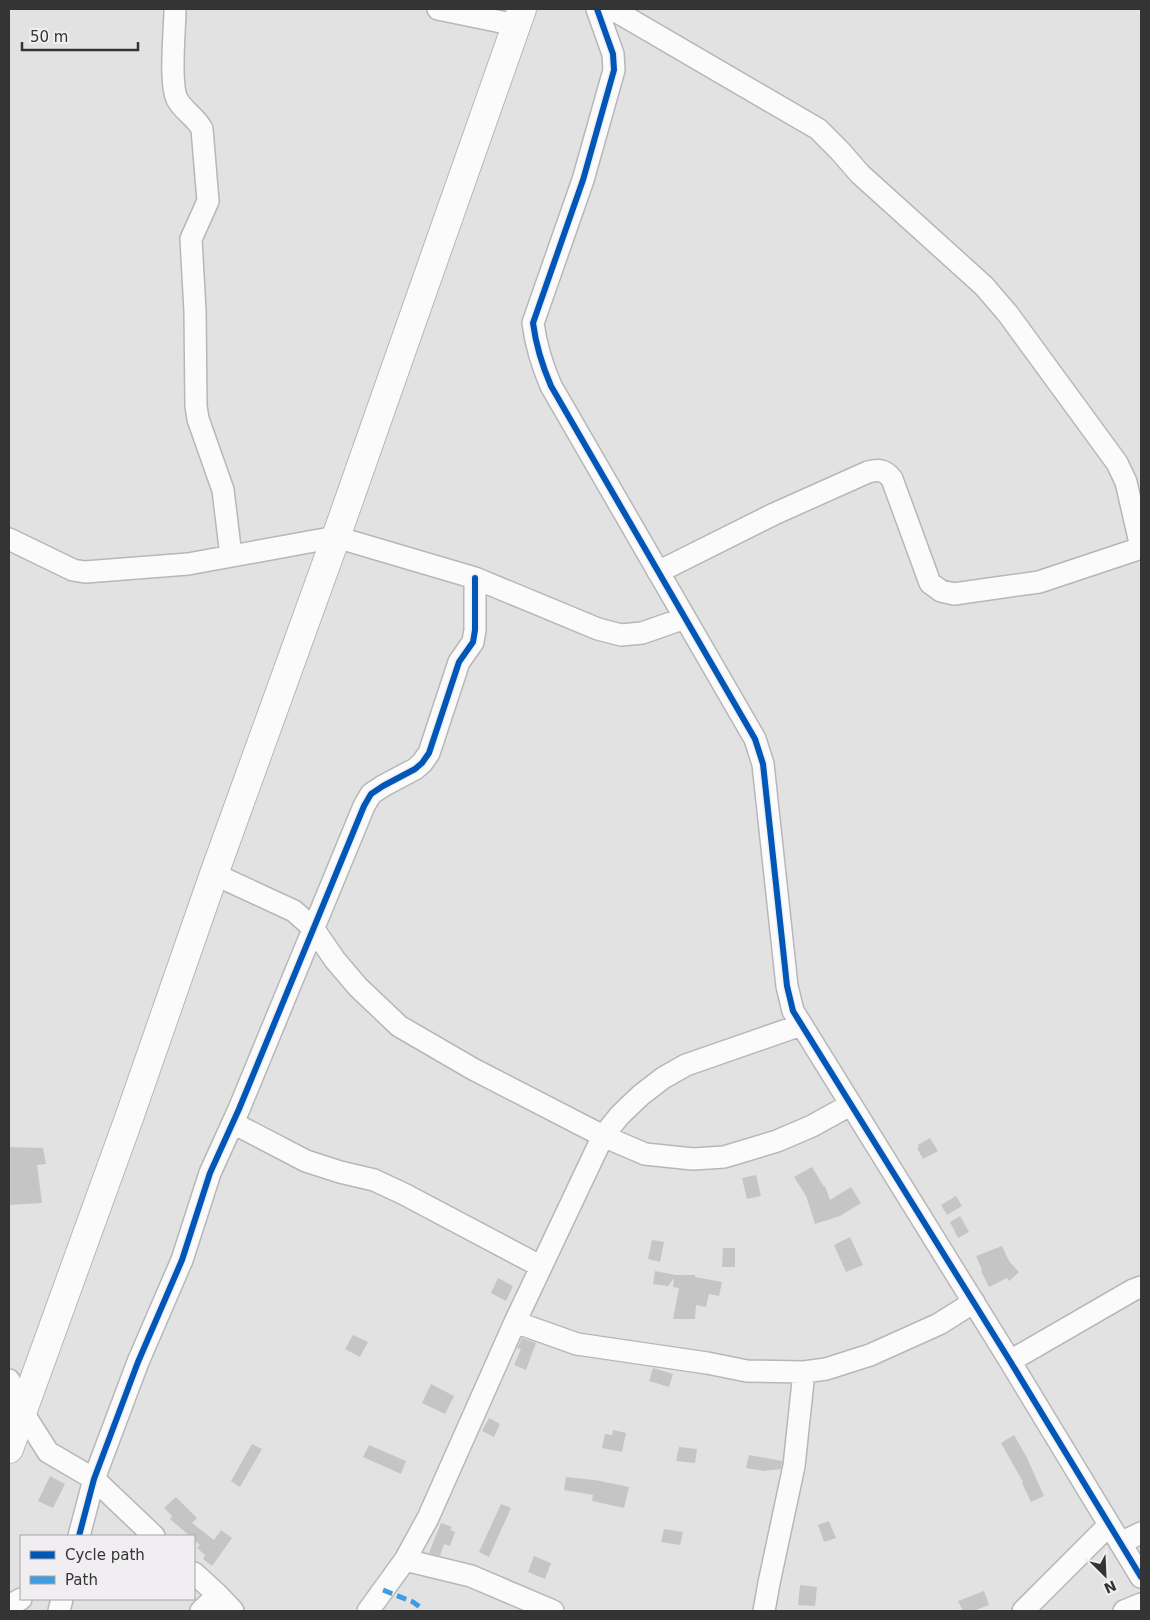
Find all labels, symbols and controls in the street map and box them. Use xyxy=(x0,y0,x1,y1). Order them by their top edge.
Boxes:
scale bar xyxy=(22,20,139,52)
text: 50 m xyxy=(30,28,68,46)
legend xyxy=(20,1535,195,1600)
text: Cycle path xyxy=(65,1546,145,1564)
north arrow xyxy=(1080,1550,1130,1600)
text: Path xyxy=(65,1571,98,1589)
text: N xyxy=(1102,1577,1119,1597)

